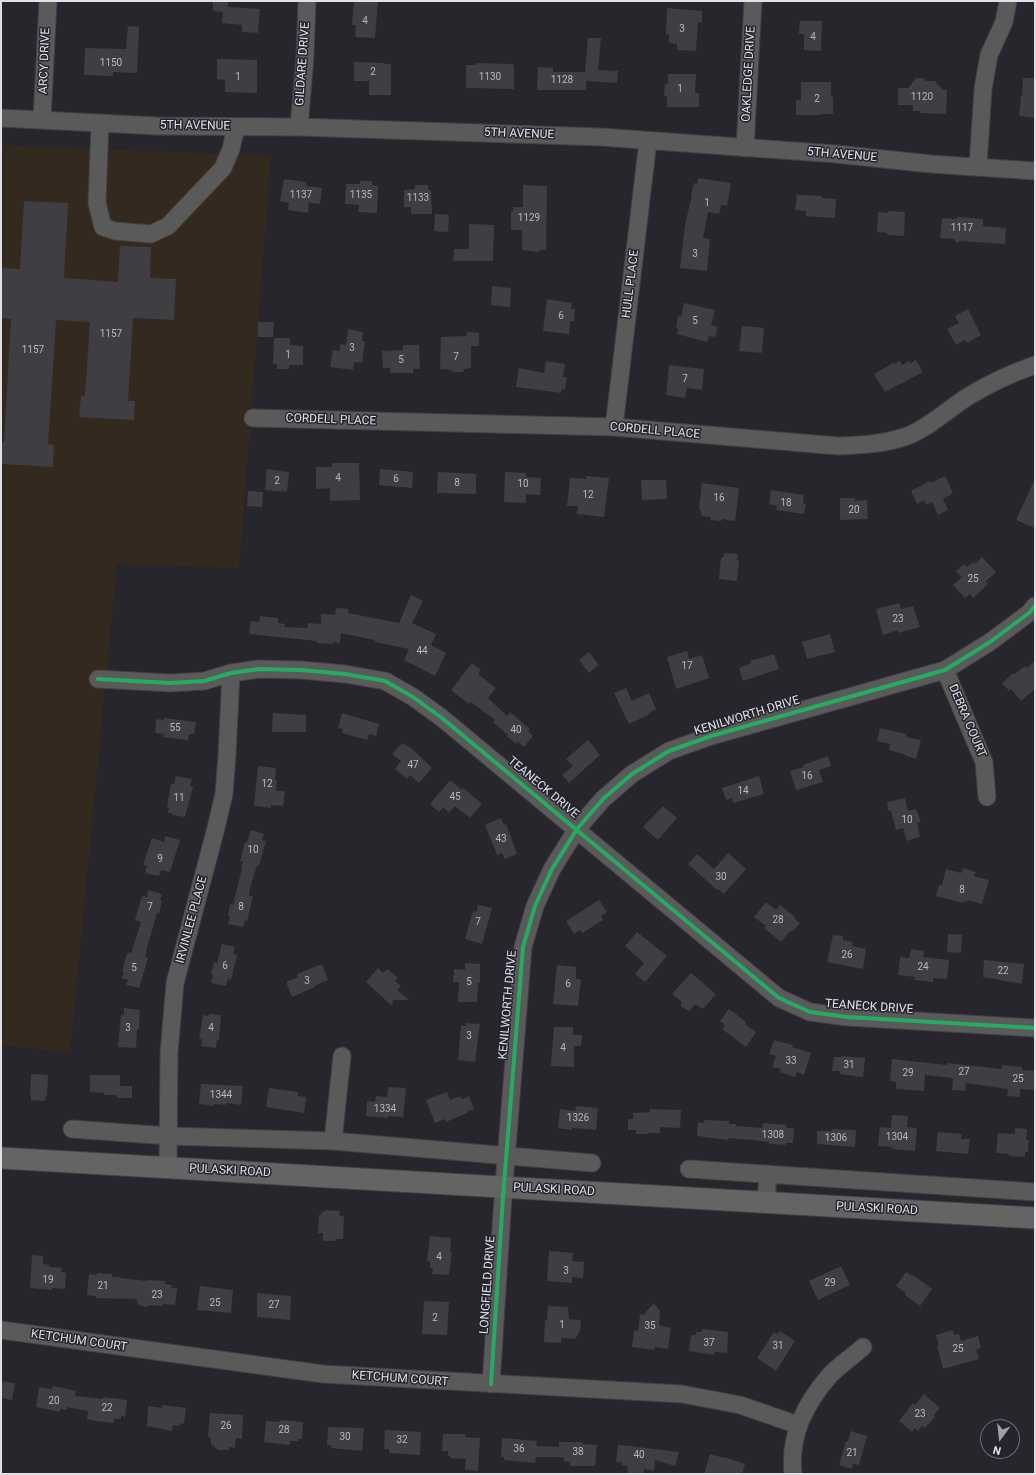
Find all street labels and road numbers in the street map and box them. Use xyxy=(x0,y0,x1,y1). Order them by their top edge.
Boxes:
street label: GILDARE DRIVE xyxy=(293,22,313,106)
street label: OAKLEDGE DRIVE xyxy=(739,26,759,122)
street label: ARCY DRIVE xyxy=(37,28,53,94)
street label: 5TH AVENUE xyxy=(160,118,230,134)
street label: 5TH AVENUE xyxy=(484,126,554,142)
street label: 5TH AVENUE xyxy=(806,145,878,165)
street label: HULL PLACE xyxy=(620,249,642,319)
street label: CORDELL PLACE xyxy=(285,411,377,429)
street label: CORDELL PLACE xyxy=(609,420,701,442)
street label: DEBRA COURT xyxy=(945,682,989,760)
street label: KENILWORTH DRIVE xyxy=(693,693,801,739)
street label: TEANECK DRIVE xyxy=(504,754,582,822)
street label: IRVINLEE PLACE xyxy=(173,875,211,965)
street label: KENILWORTH DRIVE xyxy=(496,950,520,1060)
street label: TEANECK DRIVE xyxy=(824,997,914,1017)
street label: PULASKI ROAD xyxy=(189,1162,271,1180)
street label: PULASKI ROAD xyxy=(513,1181,595,1199)
street label: PULASKI ROAD xyxy=(836,1200,918,1218)
street label: LONGFIELD DRIVE xyxy=(477,1236,499,1334)
street label: KETCHUM COURT xyxy=(30,1327,128,1355)
street label: KETCHUM COURT xyxy=(351,1368,449,1390)

